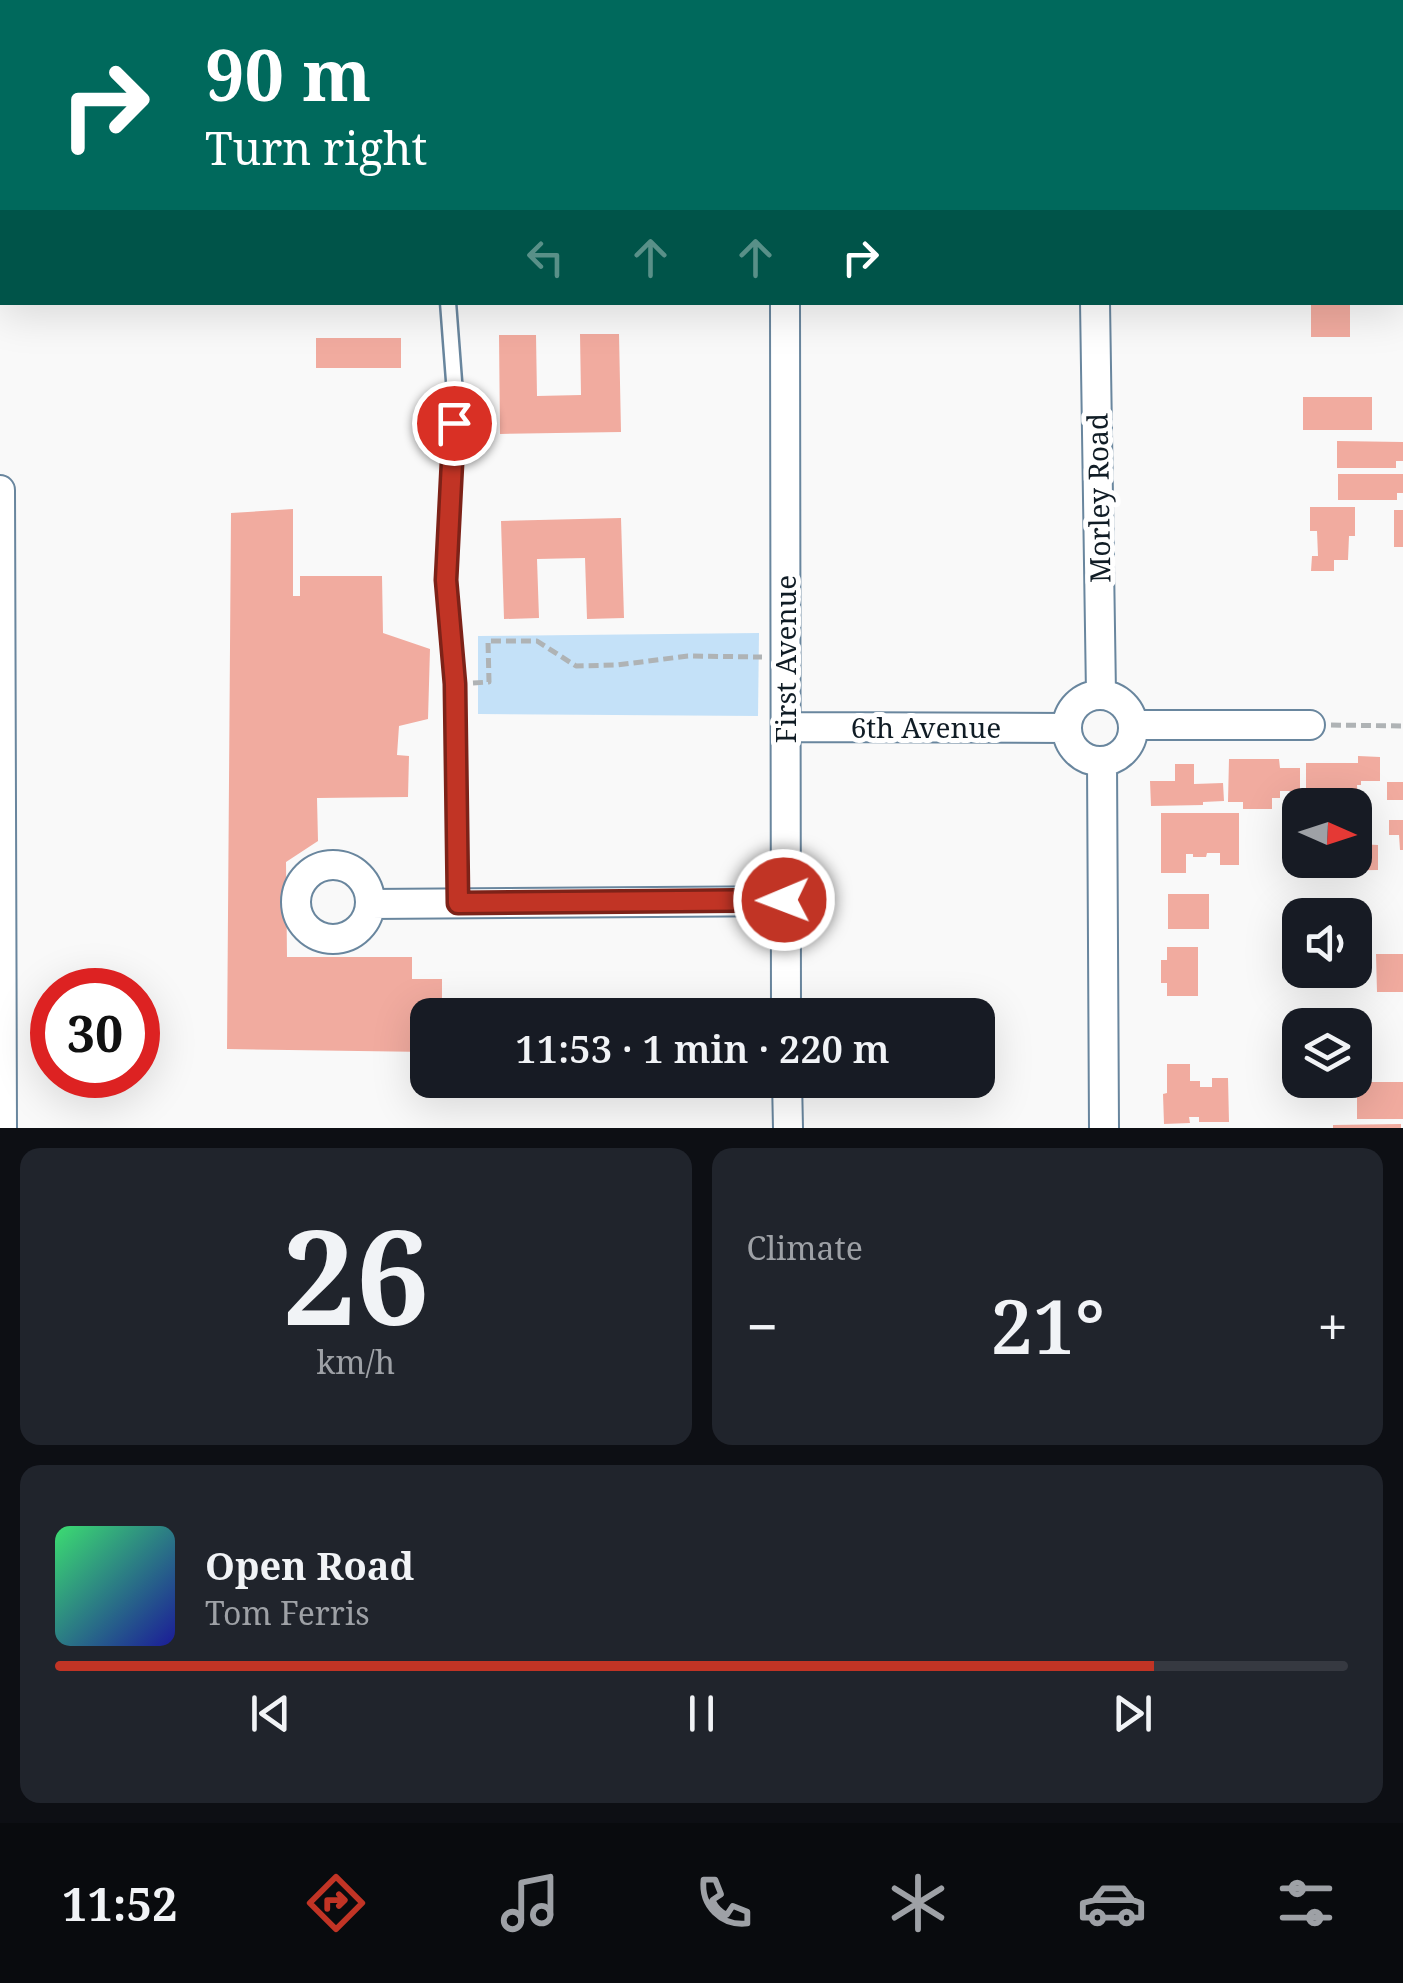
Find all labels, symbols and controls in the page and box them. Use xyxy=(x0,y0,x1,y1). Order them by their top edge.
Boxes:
text: 90 m xyxy=(205,26,371,122)
icon: right xyxy=(40,40,170,170)
text: Turn right xyxy=(205,117,427,178)
icon: left xyxy=(518,230,573,285)
icon: ahead xyxy=(623,230,678,285)
icon: ahead xyxy=(728,230,783,285)
icon: right xyxy=(833,230,888,285)
pin xyxy=(412,381,497,466)
icon: arrive xyxy=(427,396,482,451)
street label: Morley Road xyxy=(1078,413,1118,583)
street label: First Avenue xyxy=(766,575,804,743)
street label: 6th Avenue xyxy=(851,708,1001,746)
north arrow xyxy=(1282,788,1372,878)
map controls xyxy=(1282,788,1372,1098)
position arrow xyxy=(732,848,836,952)
button: sound xyxy=(1282,898,1372,988)
speed limit sign: 30 xyxy=(30,968,160,1098)
button: layers xyxy=(1282,1008,1372,1098)
text: 11:53 · 1 min · 220 m xyxy=(515,1022,890,1074)
text: 26 xyxy=(282,1186,429,1363)
text: Climate xyxy=(747,1226,863,1269)
text: 21° xyxy=(991,1274,1105,1376)
text: − xyxy=(747,1288,778,1363)
text: + xyxy=(1317,1288,1348,1363)
text: km/h xyxy=(317,1340,395,1383)
text: Open Road xyxy=(205,1539,414,1591)
text: Tom Ferris xyxy=(205,1591,370,1634)
icon: previous xyxy=(243,1686,298,1741)
icon: pause xyxy=(674,1686,729,1741)
icon: next xyxy=(1105,1686,1160,1741)
icon: directions xyxy=(301,1868,371,1938)
icon: music xyxy=(495,1868,565,1938)
icon: phone xyxy=(689,1868,759,1938)
icon: climate xyxy=(883,1868,953,1938)
icon: car xyxy=(1077,1868,1147,1938)
icon: filters xyxy=(1271,1868,1341,1938)
text: 11:52 xyxy=(62,1873,177,1934)

